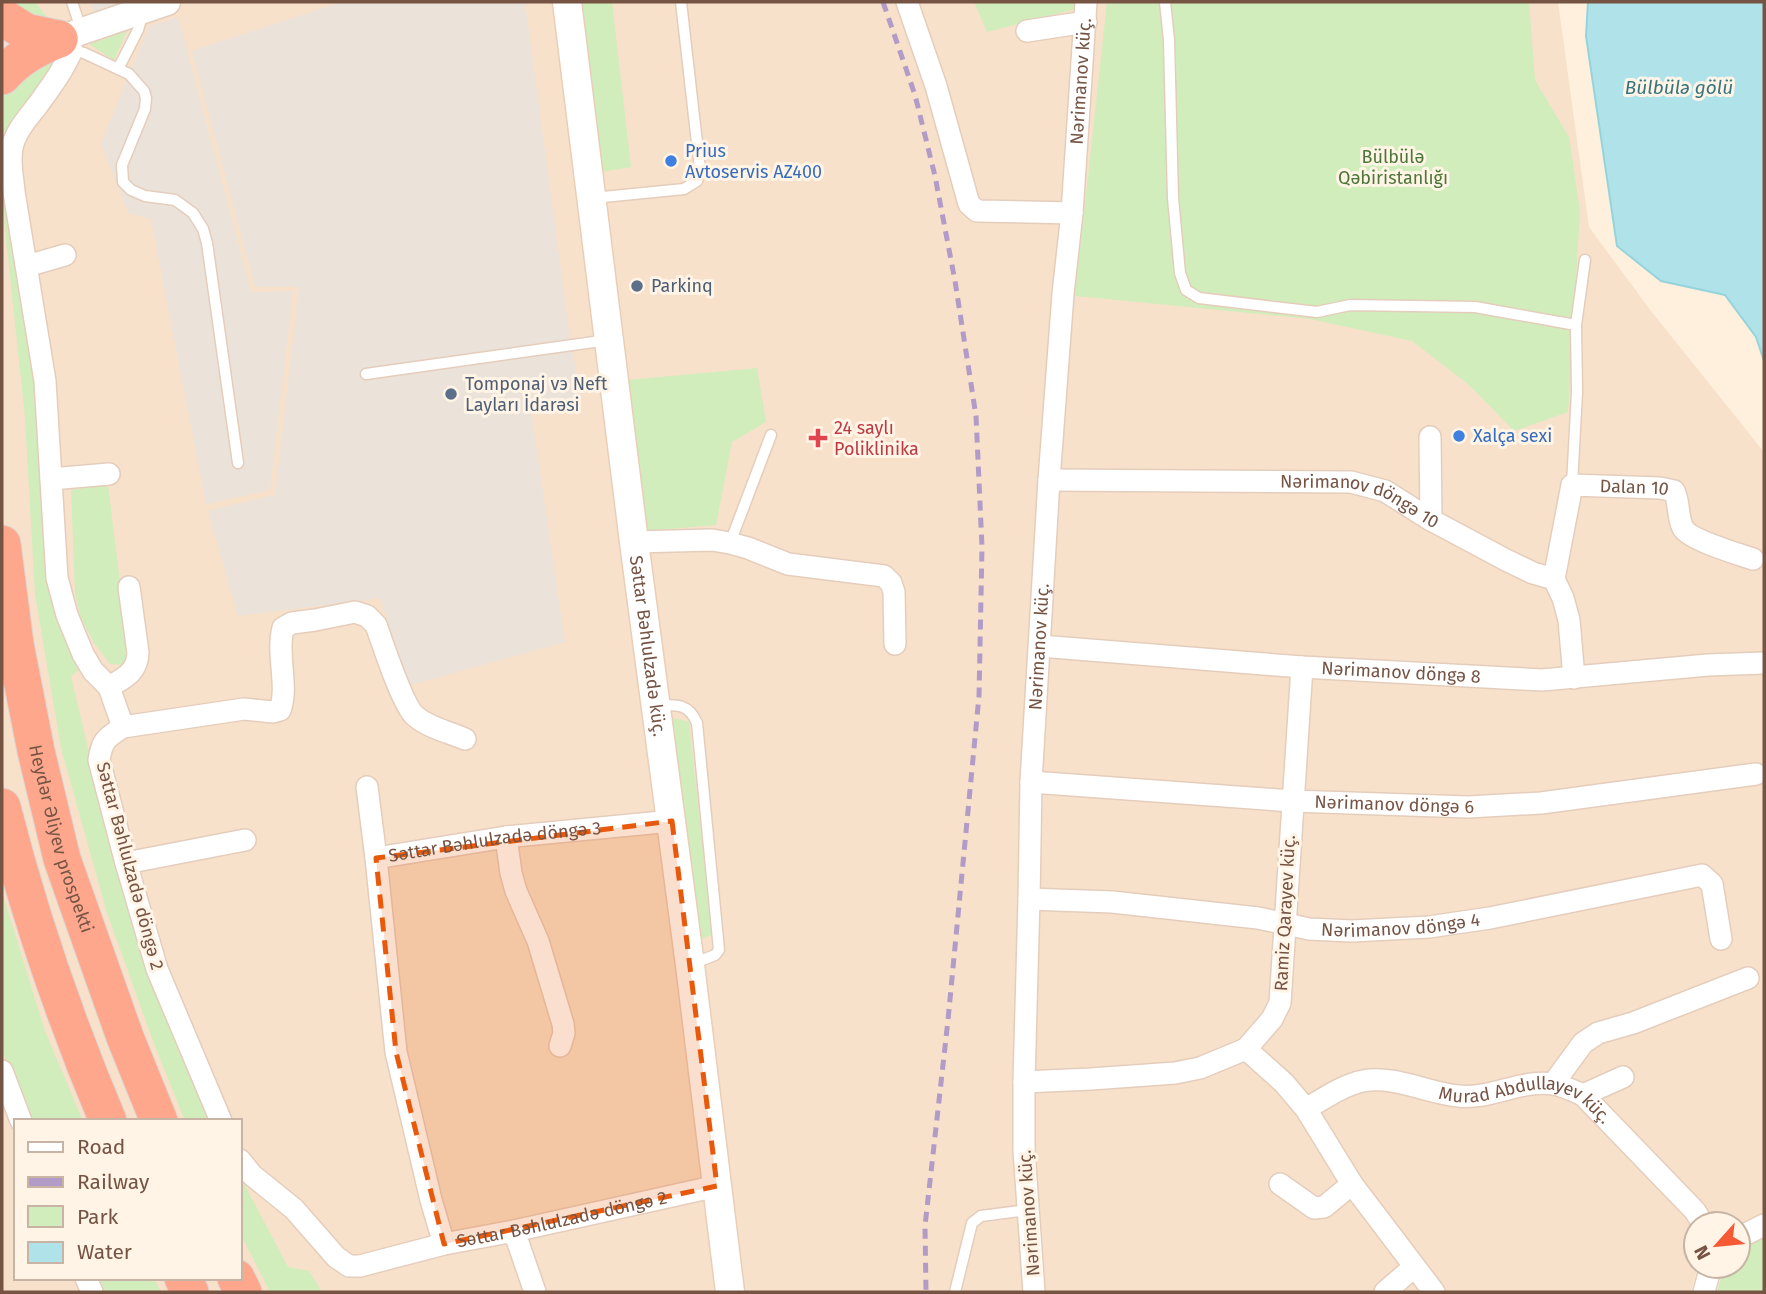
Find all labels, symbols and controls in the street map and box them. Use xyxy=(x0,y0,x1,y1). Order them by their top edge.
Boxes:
street label: Nərimanov küç. xyxy=(1066,17,1096,145)
water label: Bülbülə gölü xyxy=(1625,76,1733,99)
place label: Prius Avtoservis AZ400 xyxy=(685,140,822,183)
park label: Bülbülə Qəbiristanlığı xyxy=(1338,146,1448,189)
marker: Prius Avtoservis AZ400 xyxy=(663,153,679,169)
place label: Parkinq xyxy=(651,275,713,297)
marker: Parkinq xyxy=(629,278,645,294)
place label: Tomponaj vэ Neft Layları İdarəsi xyxy=(465,373,608,416)
marker: Tomponaj vэ Neft Layları İdarəsi xyxy=(443,386,459,402)
place label: 24 saylı Poliklinika xyxy=(834,417,919,460)
place label: Xalça sexi xyxy=(1473,425,1552,447)
marker: 24 saylı Poliklinika xyxy=(808,428,828,448)
marker: Xalça sexi xyxy=(1451,428,1467,444)
street label: Nərimanov döngə 10 xyxy=(1280,471,1443,533)
street label: Dalan 10 xyxy=(1599,475,1671,501)
street label: Səttar Bəhlulzadə küç. xyxy=(625,554,671,738)
street label: Nərimanov küç. xyxy=(1024,583,1054,711)
street label: Nərimanov döngə 8 xyxy=(1321,657,1481,688)
street label: Heydər Əliyev prospekti xyxy=(24,743,98,936)
street label: Səttar Bəhlulzadə döngə 2 xyxy=(92,760,168,972)
street label: Nərimanov döngə 6 xyxy=(1314,791,1475,818)
street label: Səttar Bəhlulzadə döngə 3 xyxy=(387,817,602,867)
street label: Ramiz Qarayev küç. xyxy=(1270,834,1300,992)
street label: Nərimanov döngə 4 xyxy=(1321,909,1482,942)
street label: Murad Abdullayev küç. xyxy=(1437,1072,1616,1128)
legend xyxy=(14,1119,242,1280)
text: Road xyxy=(77,1134,125,1160)
street label: Nərimanov küç. xyxy=(1014,1149,1044,1277)
text: Railway xyxy=(77,1169,150,1195)
street label: Səttar Bəhlulzadə döngə 2 xyxy=(455,1186,669,1252)
text: Park xyxy=(77,1204,119,1230)
north arrow xyxy=(1682,1210,1752,1280)
text: Water xyxy=(77,1239,132,1265)
text: N xyxy=(1689,1242,1715,1263)

